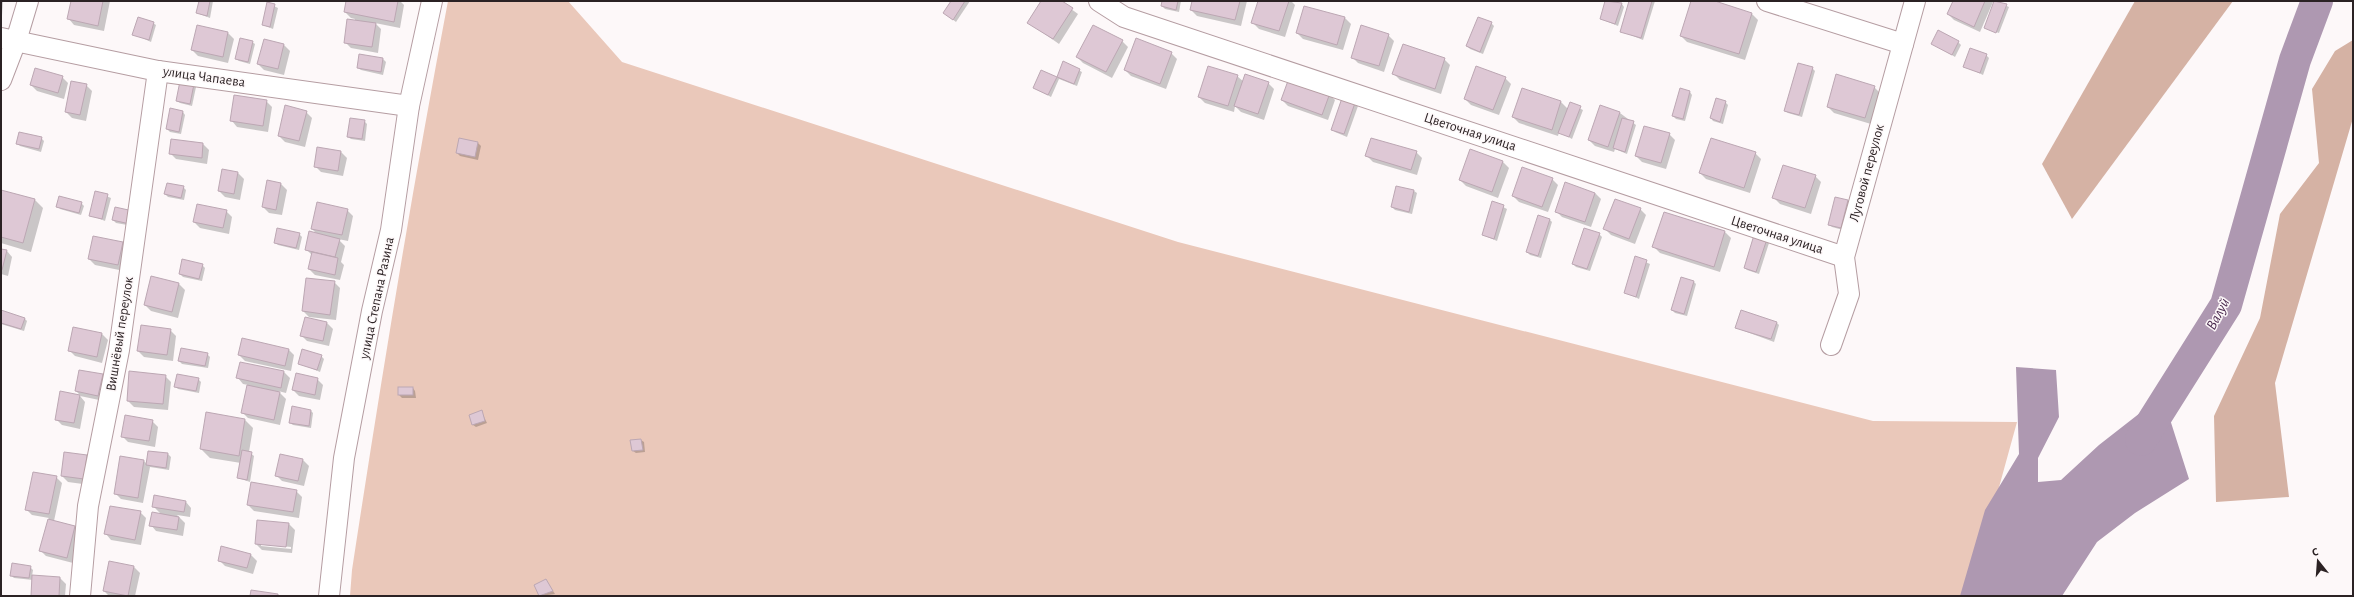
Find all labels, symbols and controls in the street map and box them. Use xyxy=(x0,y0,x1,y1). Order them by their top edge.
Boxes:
street label: улица Чапаева xyxy=(161,64,247,90)
street label: Цветочная улица xyxy=(1422,110,1519,154)
street label: Луговой переулок xyxy=(1847,122,1887,223)
street label: Цветочная улица xyxy=(1729,213,1826,257)
street label: улица Степана Разина xyxy=(357,235,397,361)
street label: Вишнёвый переулок xyxy=(104,275,136,392)
water label: Валуй xyxy=(2204,296,2232,332)
north arrow xyxy=(2298,541,2338,581)
text: С xyxy=(2311,546,2320,558)

